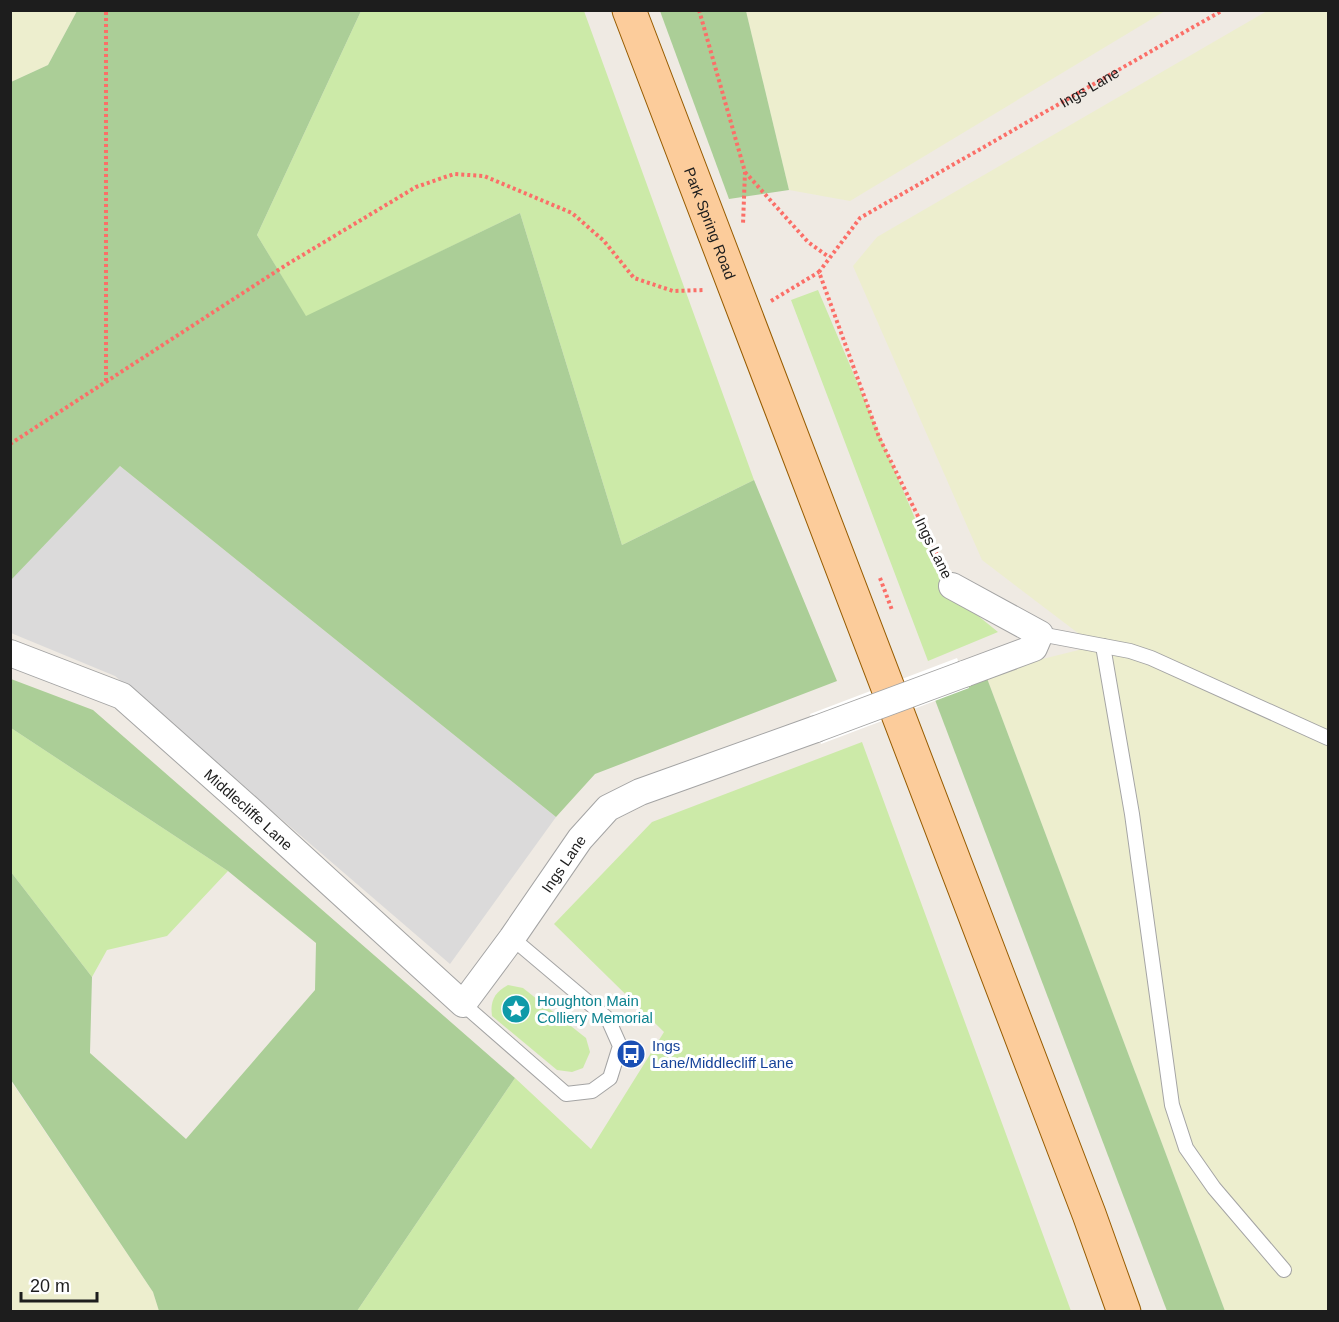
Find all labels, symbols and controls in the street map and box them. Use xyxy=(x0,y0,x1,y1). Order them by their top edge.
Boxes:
street label: Ings Lane xyxy=(1056,63,1122,111)
street label: Park Spring Road xyxy=(681,165,739,281)
street label: Ings Lane xyxy=(912,515,956,581)
street label: Middlecliffe Lane xyxy=(201,765,296,853)
street label: Ings Lane xyxy=(537,832,589,896)
place label: Houghton Main Colliery Memorial xyxy=(537,992,653,1026)
place icon: Houghton Main Colliery Memorial xyxy=(500,993,532,1025)
place label: Ings Lane/Middlecliff Lane xyxy=(652,1037,794,1071)
bus stop icon: Ings Lane/Middlecliff Lane xyxy=(615,1038,647,1070)
scale bar xyxy=(21,1265,98,1303)
text: 20 m xyxy=(30,1276,70,1296)

